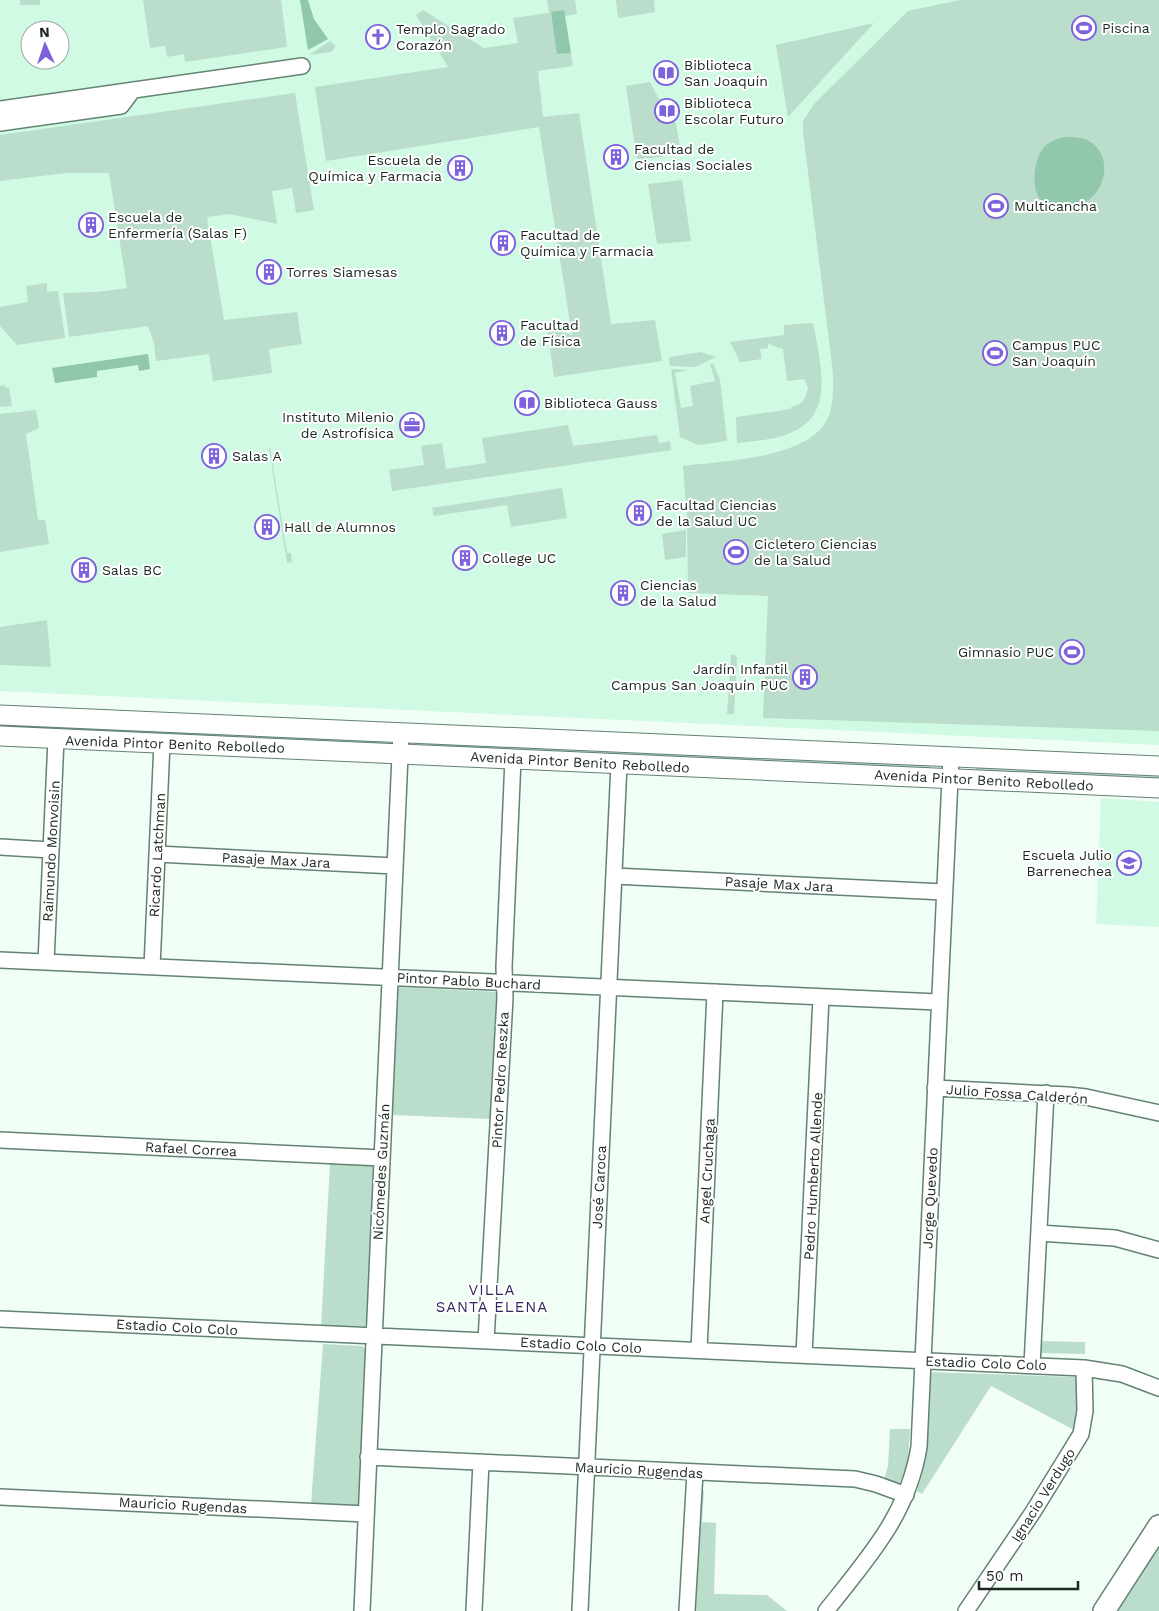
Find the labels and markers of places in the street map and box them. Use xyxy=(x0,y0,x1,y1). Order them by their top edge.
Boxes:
sports icon: Piscina xyxy=(1071,15,1097,41)
place label: Piscina xyxy=(1102,20,1150,36)
place label: Templo Sagrado Corazón xyxy=(396,21,505,53)
church icon: Templo Sagrado Corazón xyxy=(365,24,391,50)
place label: Biblioteca San Joaquín xyxy=(684,57,768,89)
library icon: Biblioteca San Joaquín xyxy=(653,60,679,86)
place label: Biblioteca Escolar Futuro xyxy=(684,95,784,127)
library icon: Biblioteca Escolar Futuro xyxy=(654,98,680,124)
place label: Facultad de Ciencias Sociales xyxy=(634,141,752,173)
building icon: Facultad de Ciencias Sociales xyxy=(603,144,629,170)
place label: Escuela de Química y Farmacia xyxy=(308,152,442,184)
building icon: Escuela de Química y Farmacia xyxy=(447,155,473,181)
sports icon: Multicancha xyxy=(983,193,1009,219)
place label: Multicancha xyxy=(1014,198,1097,214)
place label: Escuela de Enfermería (Salas F) xyxy=(108,209,247,241)
building icon: Escuela de Enfermería (Salas F) xyxy=(78,212,104,238)
place label: Facultad de Química y Farmacia xyxy=(520,227,654,259)
building icon: Facultad de Química y Farmacia xyxy=(490,230,516,256)
building icon: Torres Siamesas xyxy=(256,259,282,285)
place label: Torres Siamesas xyxy=(286,264,397,280)
place label: Facultad de Física xyxy=(520,317,581,349)
building icon: Facultad de Física xyxy=(489,320,515,346)
place label: Campus PUC San Joaquín xyxy=(1012,337,1101,369)
sports icon: Campus PUC San Joaquín xyxy=(982,340,1008,366)
library icon: Biblioteca Gauss xyxy=(514,390,540,416)
place label: Biblioteca Gauss xyxy=(544,395,658,411)
place label: Instituto Milenio de Astrofísica xyxy=(282,409,394,441)
office icon: Instituto Milenio de Astrofísica xyxy=(399,412,425,438)
building icon: Salas A xyxy=(201,443,227,469)
place label: Salas A xyxy=(232,448,282,464)
place label: Facultad Ciencias de la Salud UC xyxy=(656,497,777,529)
building icon: Facultad Ciencias de la Salud UC xyxy=(626,500,652,526)
building icon: Hall de Alumnos xyxy=(254,514,280,540)
place label: Hall de Alumnos xyxy=(284,519,396,535)
place label: Cicletero Ciencias de la Salud xyxy=(754,536,877,568)
sports icon: Cicletero Ciencias de la Salud xyxy=(723,539,749,565)
building icon: College UC xyxy=(452,545,478,571)
place label: College UC xyxy=(482,550,556,566)
building icon: Salas BC xyxy=(71,557,97,583)
place label: Salas BC xyxy=(102,562,162,578)
place label: Ciencias de la Salud xyxy=(640,577,717,609)
building icon: Ciencias de la Salud xyxy=(610,580,636,606)
sports icon: Gimnasio PUC xyxy=(1059,639,1085,665)
place label: Gimnasio PUC xyxy=(958,644,1054,660)
place label: Jardín Infantil Campus San Joaquín PUC xyxy=(611,661,789,693)
building icon: Jardín Infantil Campus San Joaquín PUC xyxy=(792,664,818,690)
place label: Escuela Julio Barrenechea xyxy=(1022,847,1112,879)
school or university icon: Escuela Julio Barrenechea xyxy=(1116,850,1142,876)

